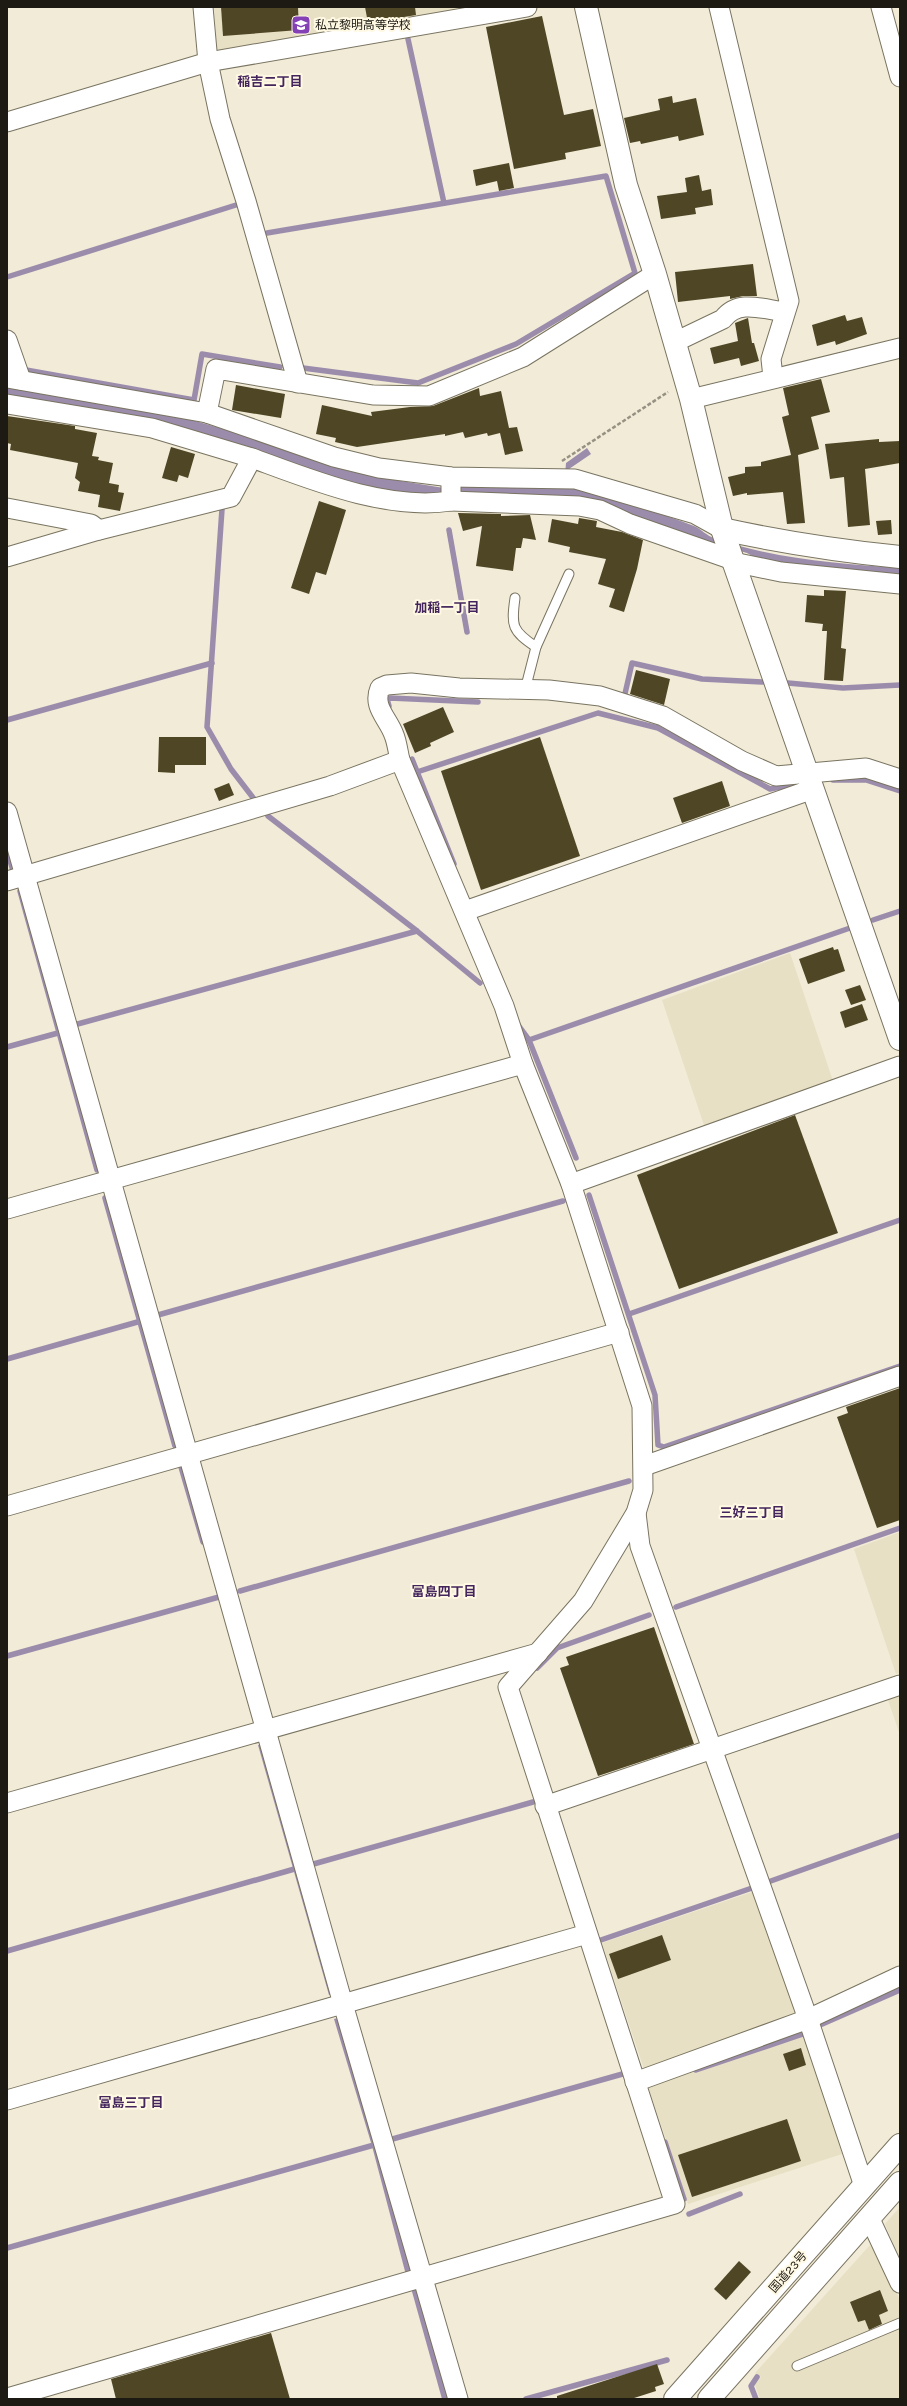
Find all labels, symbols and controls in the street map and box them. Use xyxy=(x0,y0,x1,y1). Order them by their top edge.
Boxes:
school or university icon: 私立黎明高等学校 xyxy=(290,14,312,36)
place label: 私立黎明高等学校 xyxy=(315,18,411,32)
district label: 稲吉二丁目 xyxy=(237,74,303,89)
district label: 加稲一丁目 xyxy=(414,600,480,615)
district label: 三好三丁目 xyxy=(719,1505,785,1520)
district label: 富島四丁目 xyxy=(411,1584,477,1599)
district label: 富島三丁目 xyxy=(98,2095,164,2110)
street label: 国道23号 xyxy=(766,2249,810,2295)

